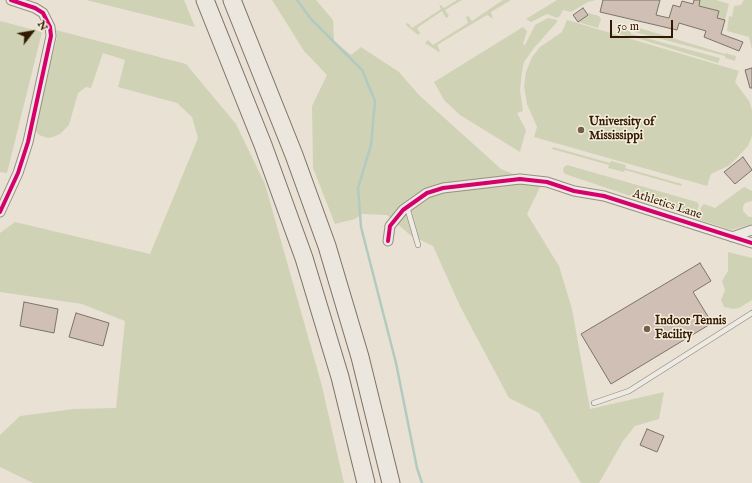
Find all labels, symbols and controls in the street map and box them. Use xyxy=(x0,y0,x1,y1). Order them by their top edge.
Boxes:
north arrow xyxy=(12,12,52,52)
scale bar xyxy=(612,12,675,38)
text: N xyxy=(34,18,51,34)
text: 50 m xyxy=(617,19,639,34)
place label: University of Mississippi xyxy=(589,116,654,144)
marker: University of Mississippi xyxy=(576,125,586,135)
street label: Athletics Lane xyxy=(630,187,704,223)
place label: Indoor Tennis Facility xyxy=(655,315,726,343)
marker: Indoor Tennis Facility xyxy=(642,324,652,334)

